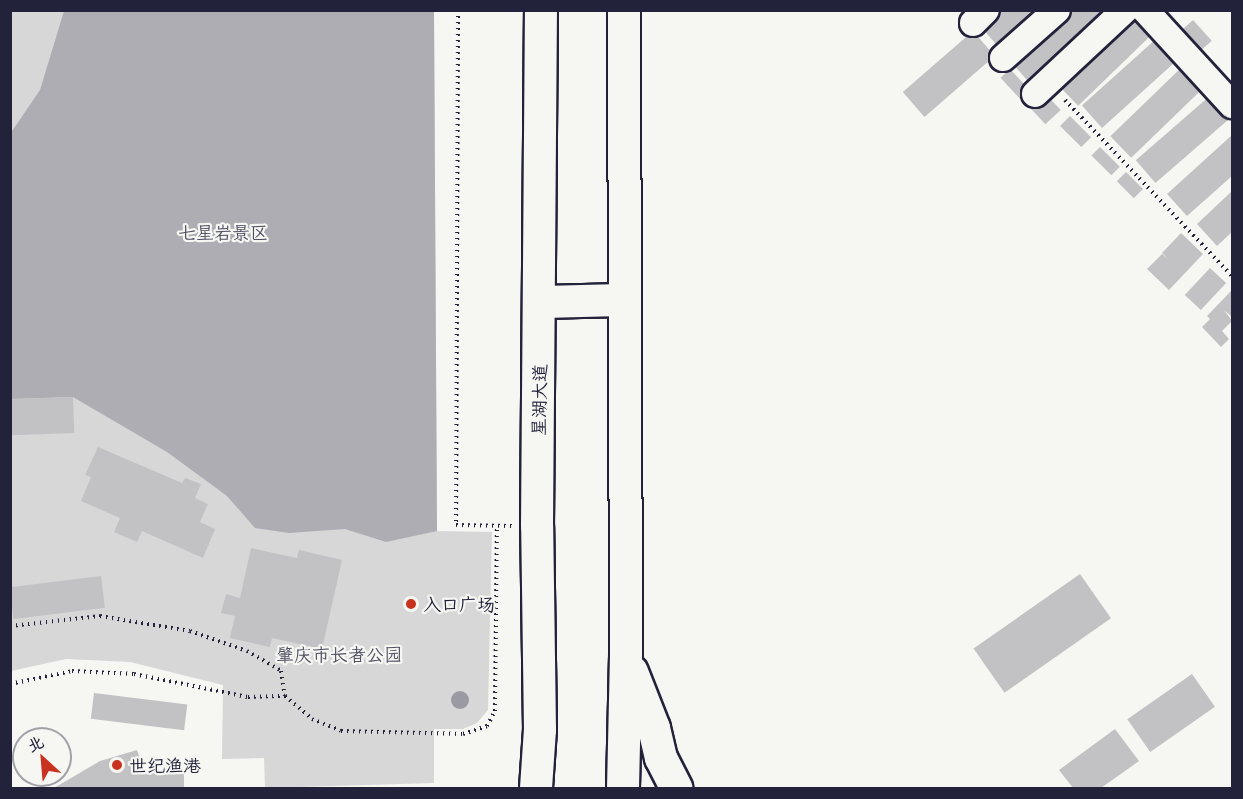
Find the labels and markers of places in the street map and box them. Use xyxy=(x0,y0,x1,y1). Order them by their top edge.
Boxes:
place label: 入口广场 xyxy=(423,593,495,615)
marker: 入口广场 xyxy=(404,597,418,611)
place label: 世纪渔港 xyxy=(129,754,201,776)
marker: 世纪渔港 xyxy=(110,758,124,772)

